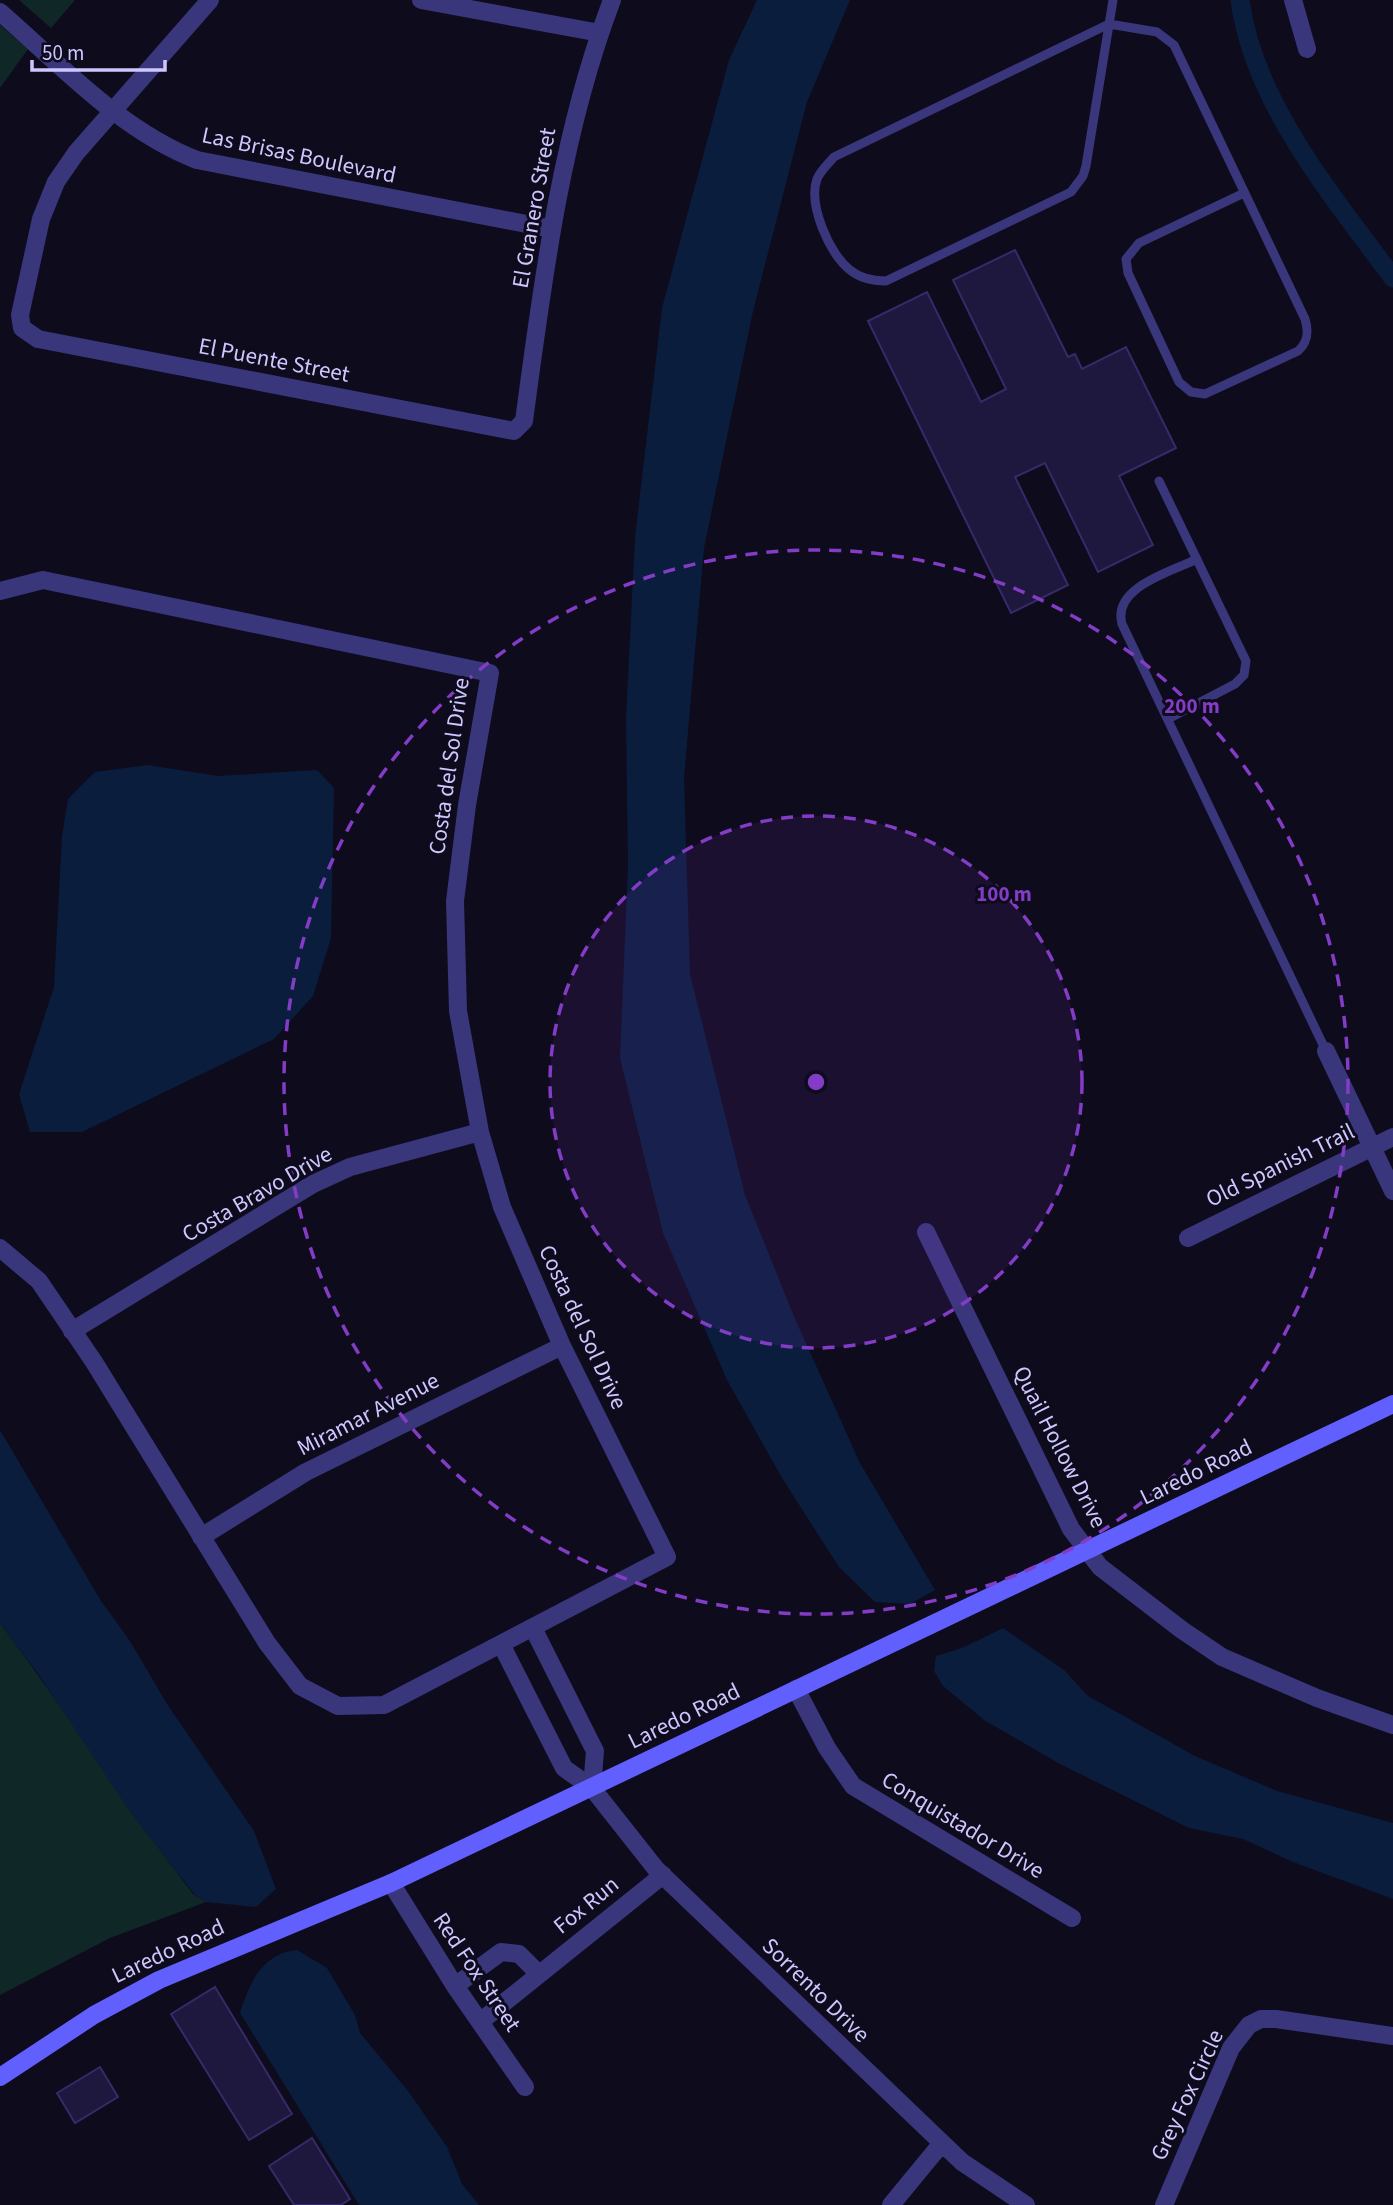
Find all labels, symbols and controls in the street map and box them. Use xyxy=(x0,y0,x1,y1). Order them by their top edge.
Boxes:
scale bar xyxy=(32,28,164,72)
text: 50 m xyxy=(42,38,84,68)
street label: Las Brisas Boulevard xyxy=(199,118,399,192)
street label: El Granero Street xyxy=(504,125,564,291)
street label: El Puente Street xyxy=(196,329,353,391)
street label: Costa del Sol Drive xyxy=(420,676,478,856)
text: 200 m xyxy=(1164,691,1220,721)
text: 100 m xyxy=(976,879,1032,909)
centre of rings xyxy=(804,1070,828,1094)
street label: Old Spanish Trail xyxy=(1200,1115,1360,1215)
street label: Costa Bravo Drive xyxy=(176,1138,338,1250)
street label: Costa del Sol Drive xyxy=(530,1239,636,1415)
street label: Quail Hollow Drive xyxy=(1005,1360,1115,1534)
street label: Miramar Avenue xyxy=(291,1364,445,1464)
street label: Laredo Road xyxy=(1134,1431,1258,1513)
street label: Laredo Road xyxy=(622,1675,746,1757)
street label: Conquistador Drive xyxy=(875,1763,1051,1887)
street label: Fox Run xyxy=(546,1868,626,1942)
street label: Red Fox Street xyxy=(425,1906,529,2038)
street label: Laredo Road xyxy=(106,1910,230,1992)
street label: Sorrento Drive xyxy=(755,1930,877,2050)
street label: Grey Fox Circle xyxy=(1142,2024,1232,2166)

